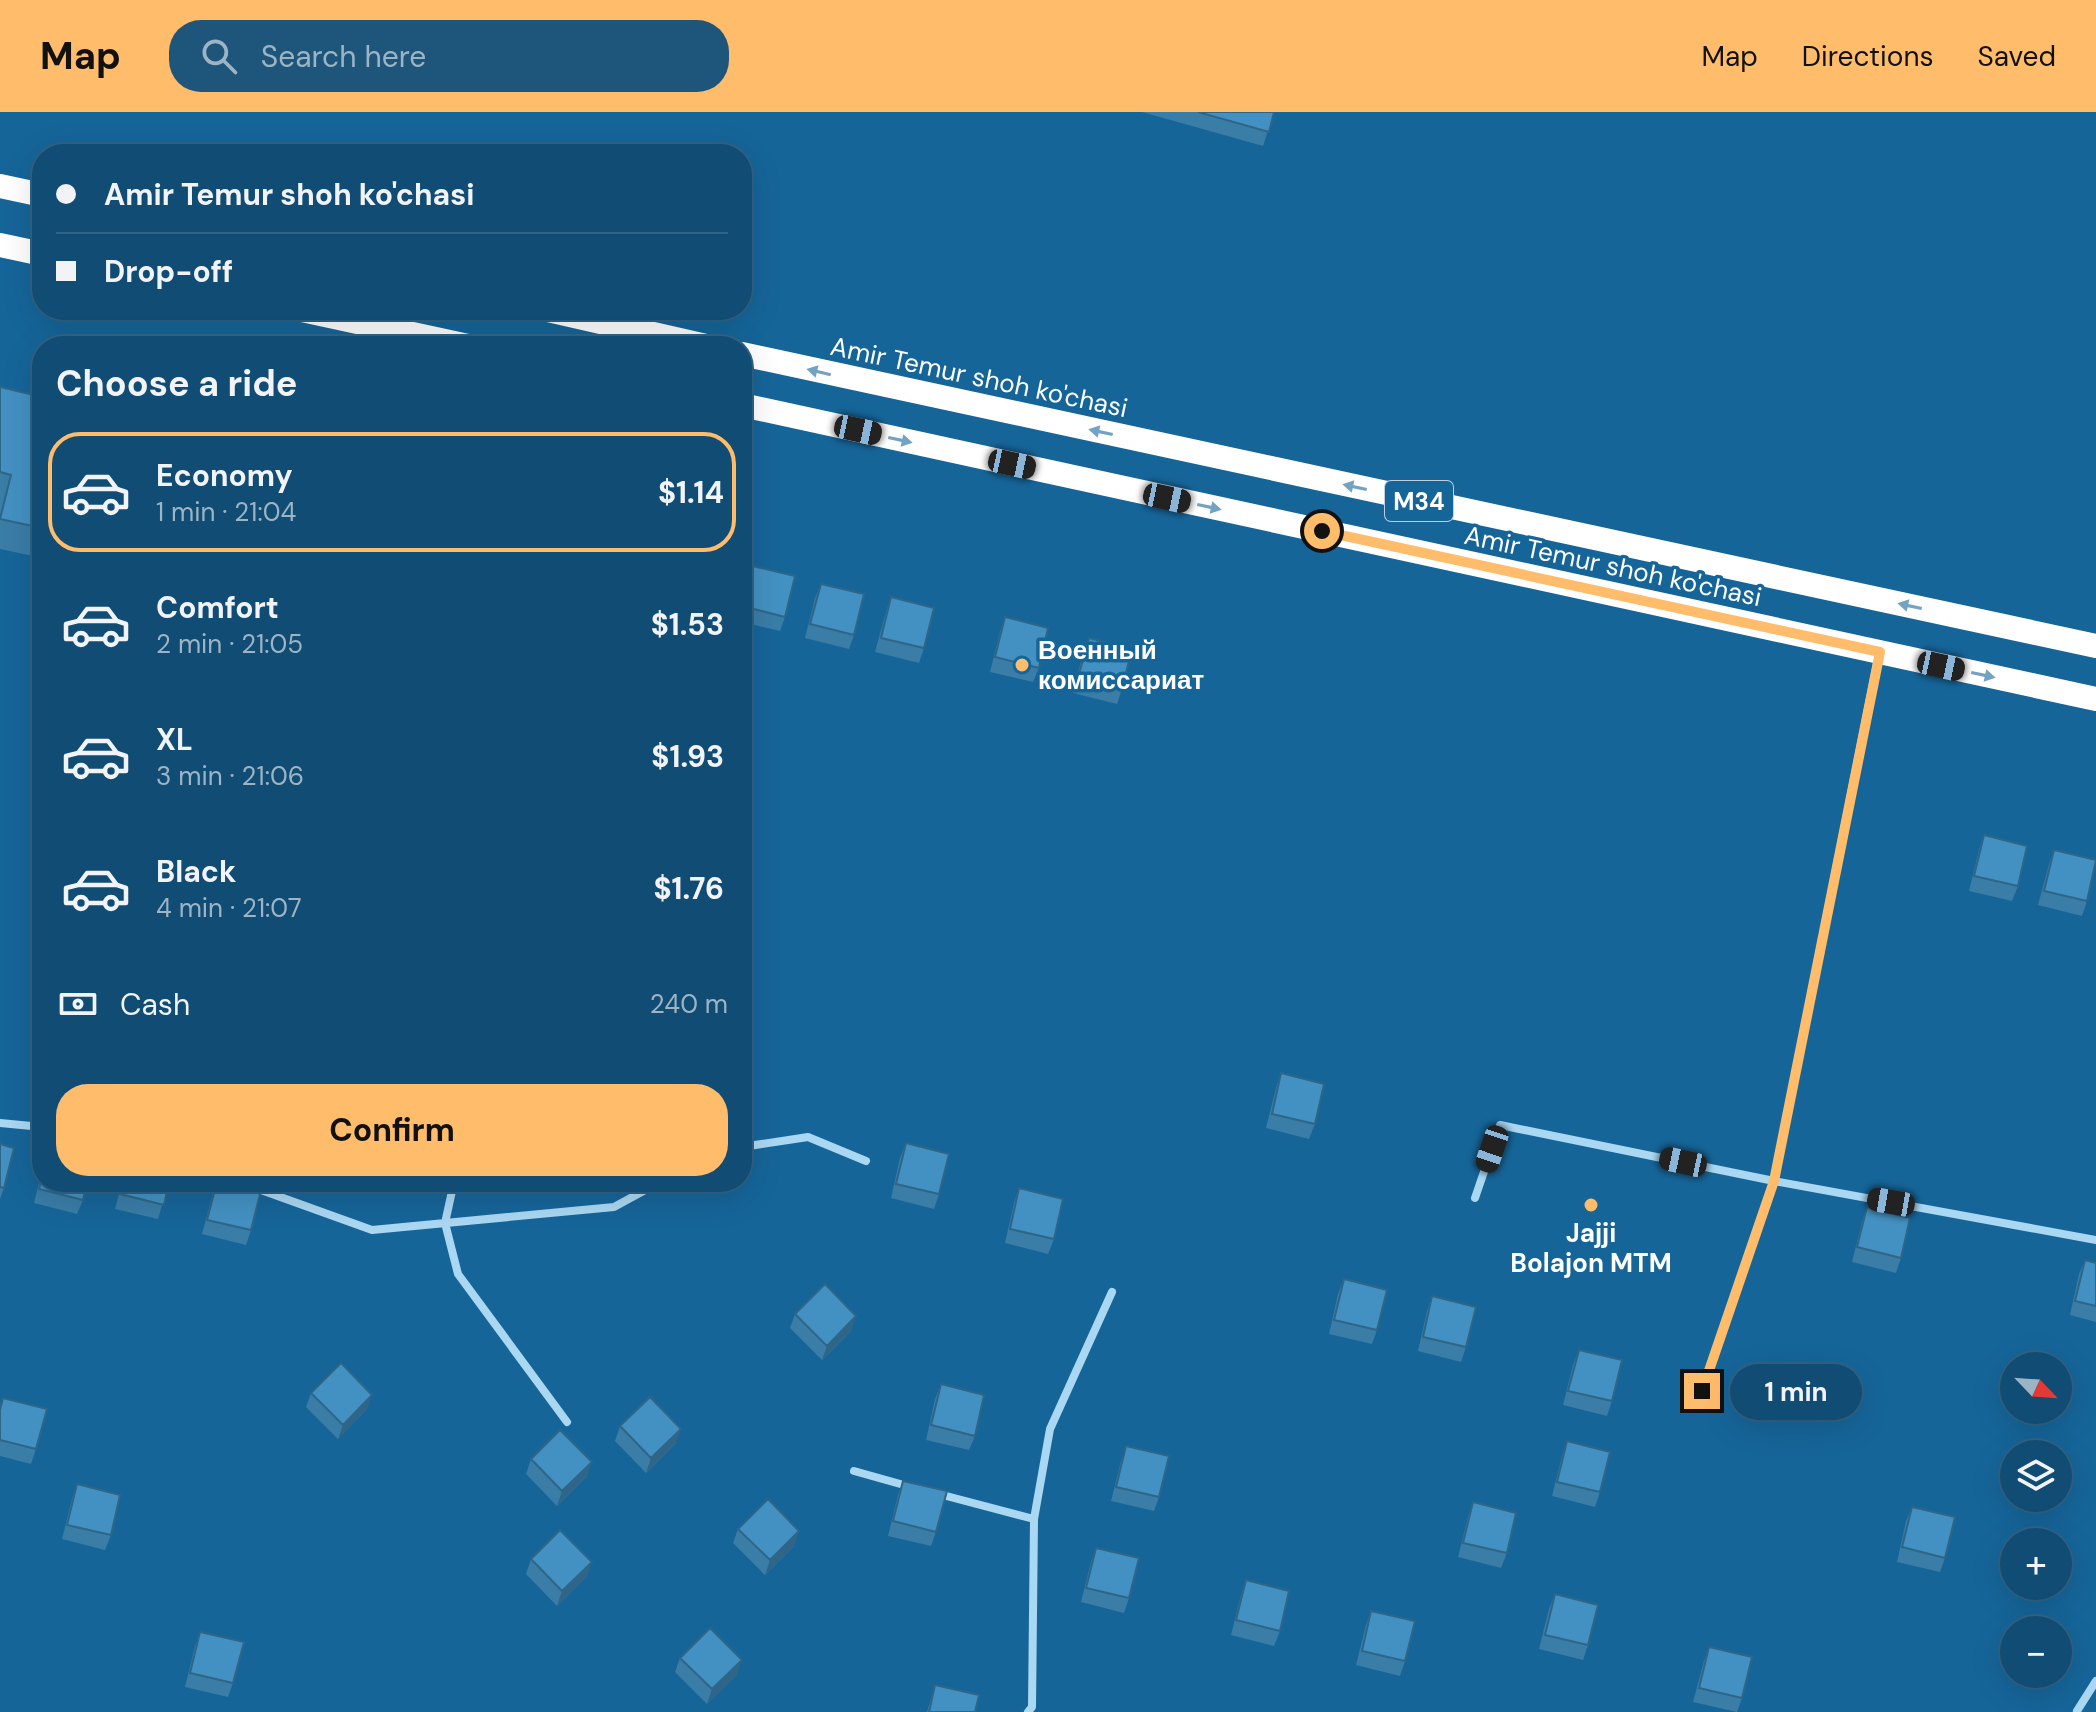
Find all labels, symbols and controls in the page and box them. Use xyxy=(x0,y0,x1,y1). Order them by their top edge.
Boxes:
search box xyxy=(169,20,729,92)
text: Map xyxy=(40,31,121,81)
icon: search xyxy=(197,34,241,78)
text: Search here xyxy=(261,37,426,76)
text: Map xyxy=(1701,38,1758,75)
text: Directions xyxy=(1802,38,1934,75)
text: Saved xyxy=(1978,38,2056,75)
text: Amir Temur shoh ko'chasi xyxy=(104,175,474,214)
text: Drop-off xyxy=(104,252,233,291)
street label: Amir Temur shoh ko'chasi xyxy=(827,329,1131,425)
text: Choose a ride xyxy=(56,360,297,407)
one-way arrow xyxy=(806,365,831,378)
car xyxy=(832,413,884,447)
one-way arrow xyxy=(1088,425,1113,438)
one-way arrow xyxy=(888,434,913,447)
car xyxy=(986,447,1038,481)
icon: car xyxy=(60,456,132,528)
text: Economy xyxy=(156,456,293,495)
text: $1.14 xyxy=(658,473,724,512)
one-way arrow xyxy=(1342,480,1367,493)
car xyxy=(1141,481,1193,515)
road number: M34 xyxy=(1385,481,1453,521)
text: 1 min · 21:04 xyxy=(156,495,296,529)
one-way arrow xyxy=(1197,501,1222,514)
route start xyxy=(1304,513,1340,549)
street label: Amir Temur shoh ko'chasi xyxy=(1461,518,1765,614)
icon: car xyxy=(60,588,132,660)
text: Comfort xyxy=(156,588,279,627)
one-way arrow xyxy=(1898,599,1923,612)
text: $1.53 xyxy=(651,605,724,644)
text: 2 min · 21:05 xyxy=(156,627,303,661)
place label: Военный комиссариат xyxy=(1038,633,1204,697)
car xyxy=(1915,649,1967,683)
marker: Военный комиссариат xyxy=(1013,656,1031,674)
one-way arrow xyxy=(1971,669,1996,682)
icon: car xyxy=(60,720,132,792)
text: XL xyxy=(156,720,193,759)
text: $1.93 xyxy=(651,737,724,776)
text: 3 min · 21:06 xyxy=(156,759,304,793)
icon: car xyxy=(60,852,132,924)
text: Black xyxy=(156,852,236,891)
text: $1.76 xyxy=(653,869,724,908)
text: 4 min · 21:07 xyxy=(156,891,302,925)
icon: cash xyxy=(56,982,100,1026)
text: Cash xyxy=(120,985,190,1024)
text: 240 m xyxy=(650,987,728,1021)
button: Confirm xyxy=(56,1084,728,1176)
car xyxy=(1473,1122,1511,1176)
car xyxy=(1657,1145,1709,1179)
car xyxy=(1865,1186,1917,1218)
marker: Jajji Bolajon MTM xyxy=(1582,1196,1600,1214)
place label: Jajji Bolajon MTM xyxy=(1510,1216,1672,1280)
north arrow xyxy=(2000,1352,2072,1424)
map controls xyxy=(2000,1352,2072,1688)
callout: 1 min xyxy=(1730,1363,1862,1419)
route end xyxy=(1684,1373,1720,1409)
text: 1 min xyxy=(1764,1375,1828,1409)
button: layers xyxy=(2000,1440,2072,1512)
button: + xyxy=(2000,1528,2072,1600)
button: − xyxy=(2000,1616,2072,1688)

